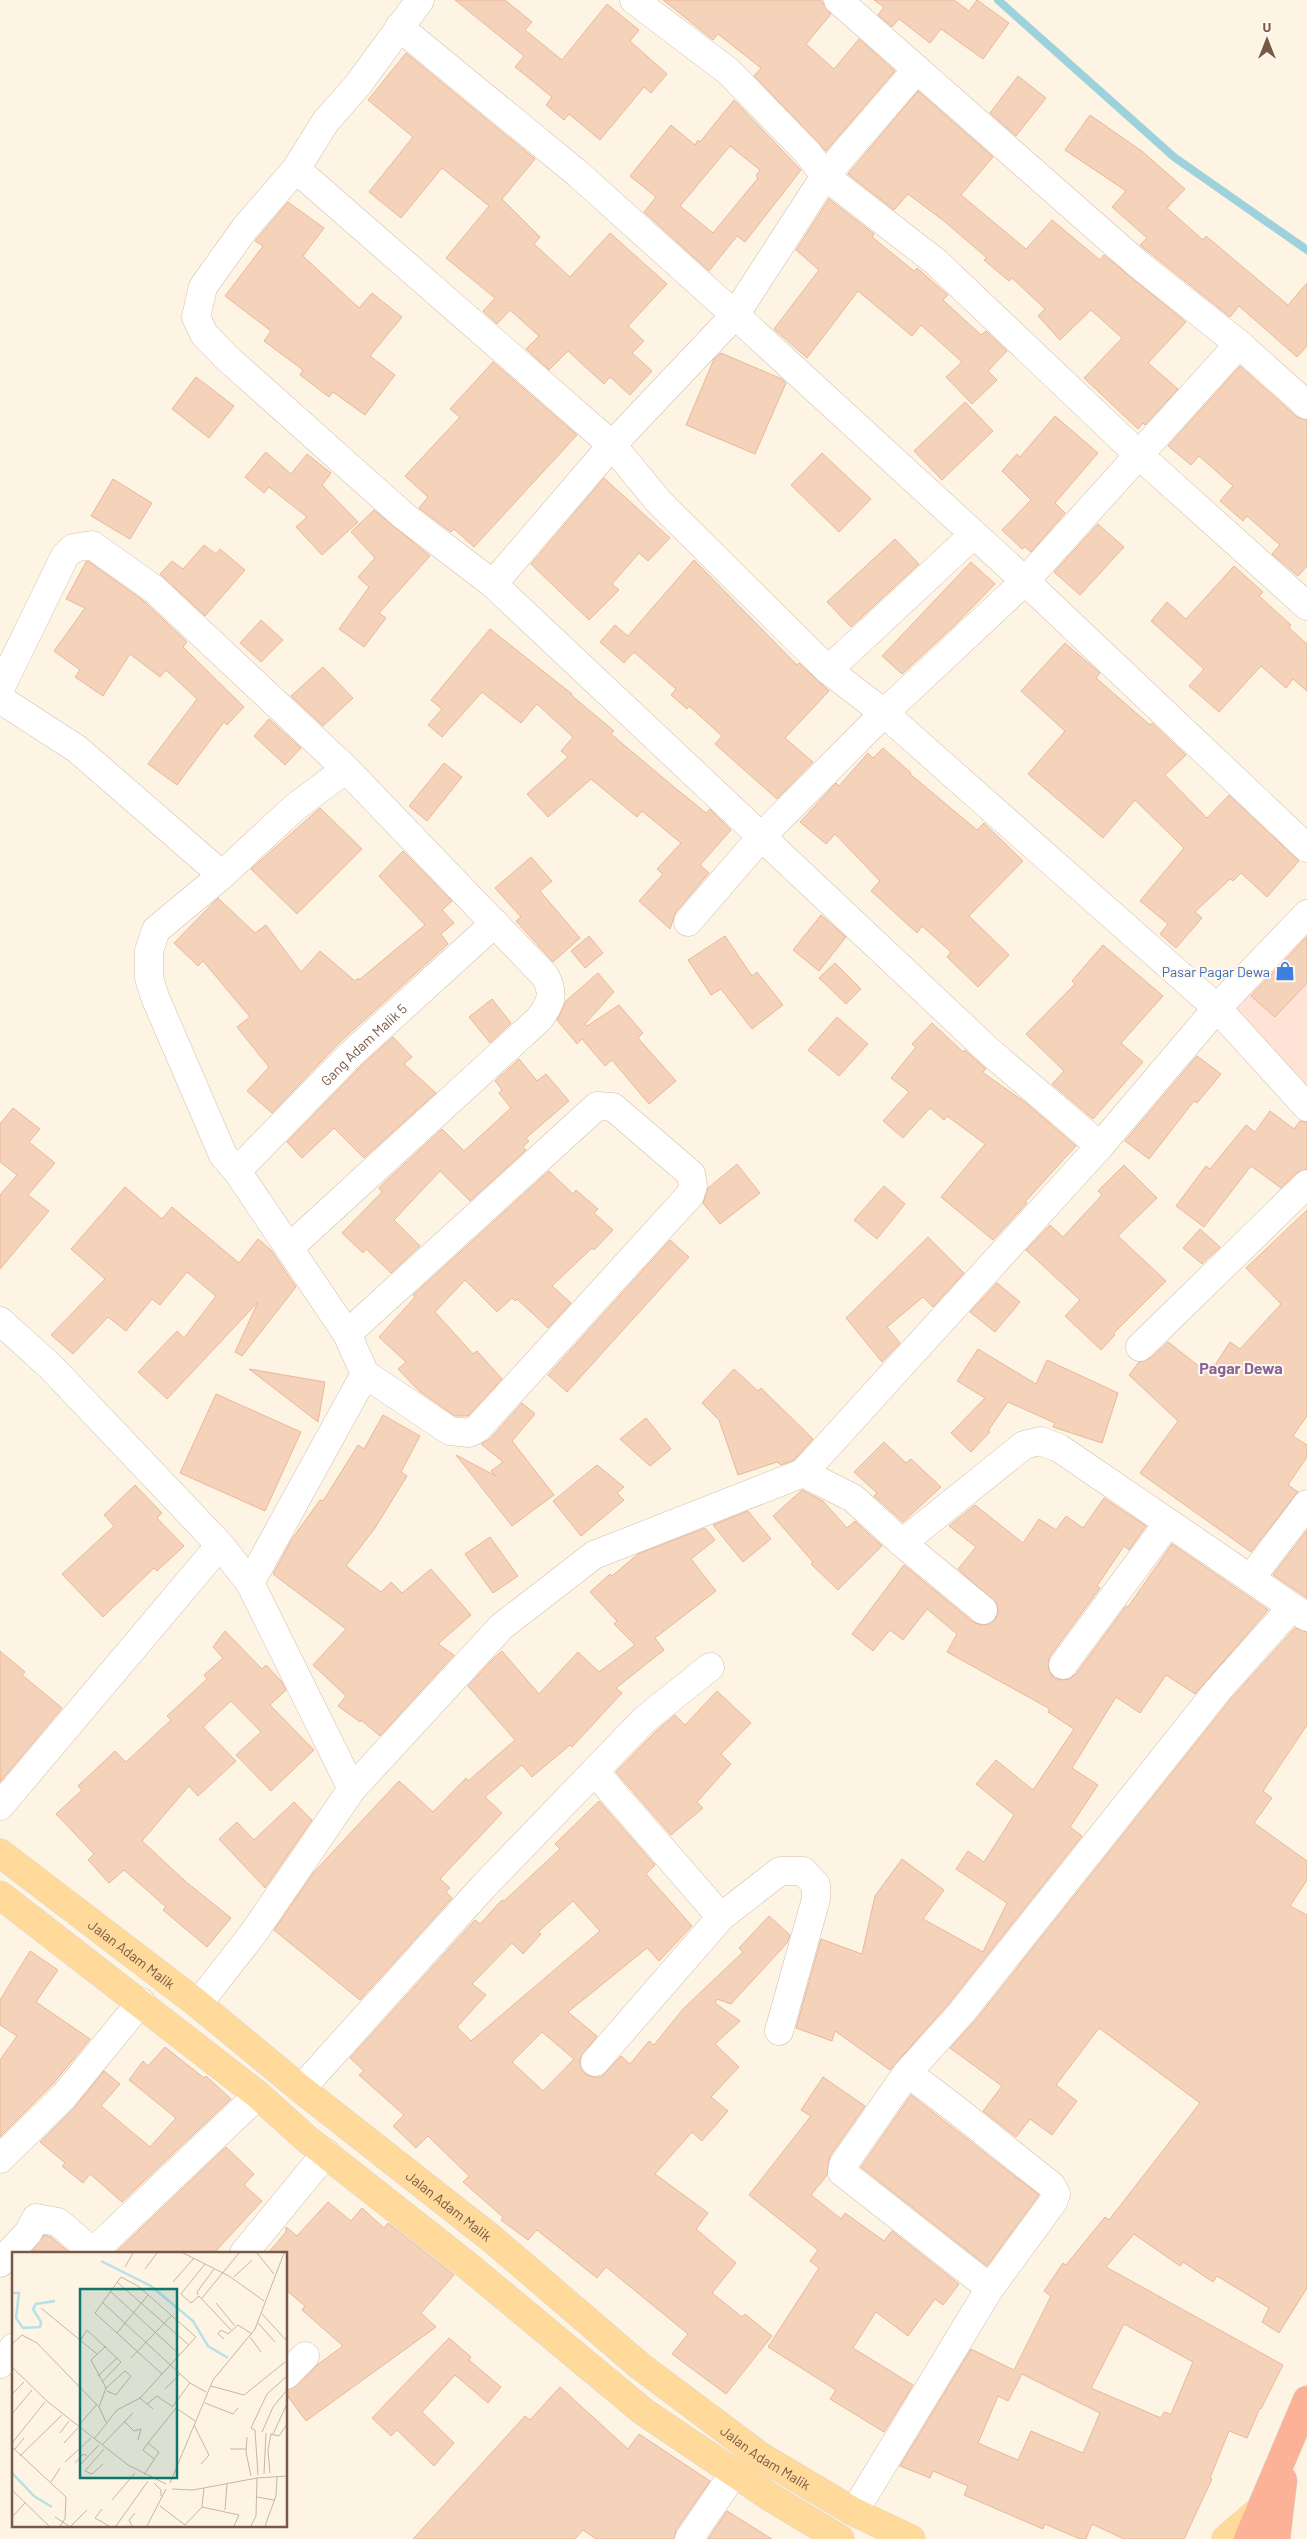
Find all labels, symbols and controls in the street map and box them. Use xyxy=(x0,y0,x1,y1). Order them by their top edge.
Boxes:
north arrow xyxy=(1242,15,1292,65)
text: U xyxy=(1263,18,1272,35)
shop icon: Pasar Pagar Dewa xyxy=(1274,960,1296,982)
place label: Pasar Pagar Dewa xyxy=(1162,963,1270,980)
street label: Gang Adam Malik 5 xyxy=(317,1000,410,1089)
district label: Pagar Dewa xyxy=(1199,1358,1283,1377)
street label: Jalan Adam Malik xyxy=(85,1915,179,1992)
street label: Jalan Adam Malik xyxy=(403,2166,496,2244)
inset map xyxy=(12,2252,288,2526)
street label: Jalan Adam Malik xyxy=(718,2421,814,2493)

